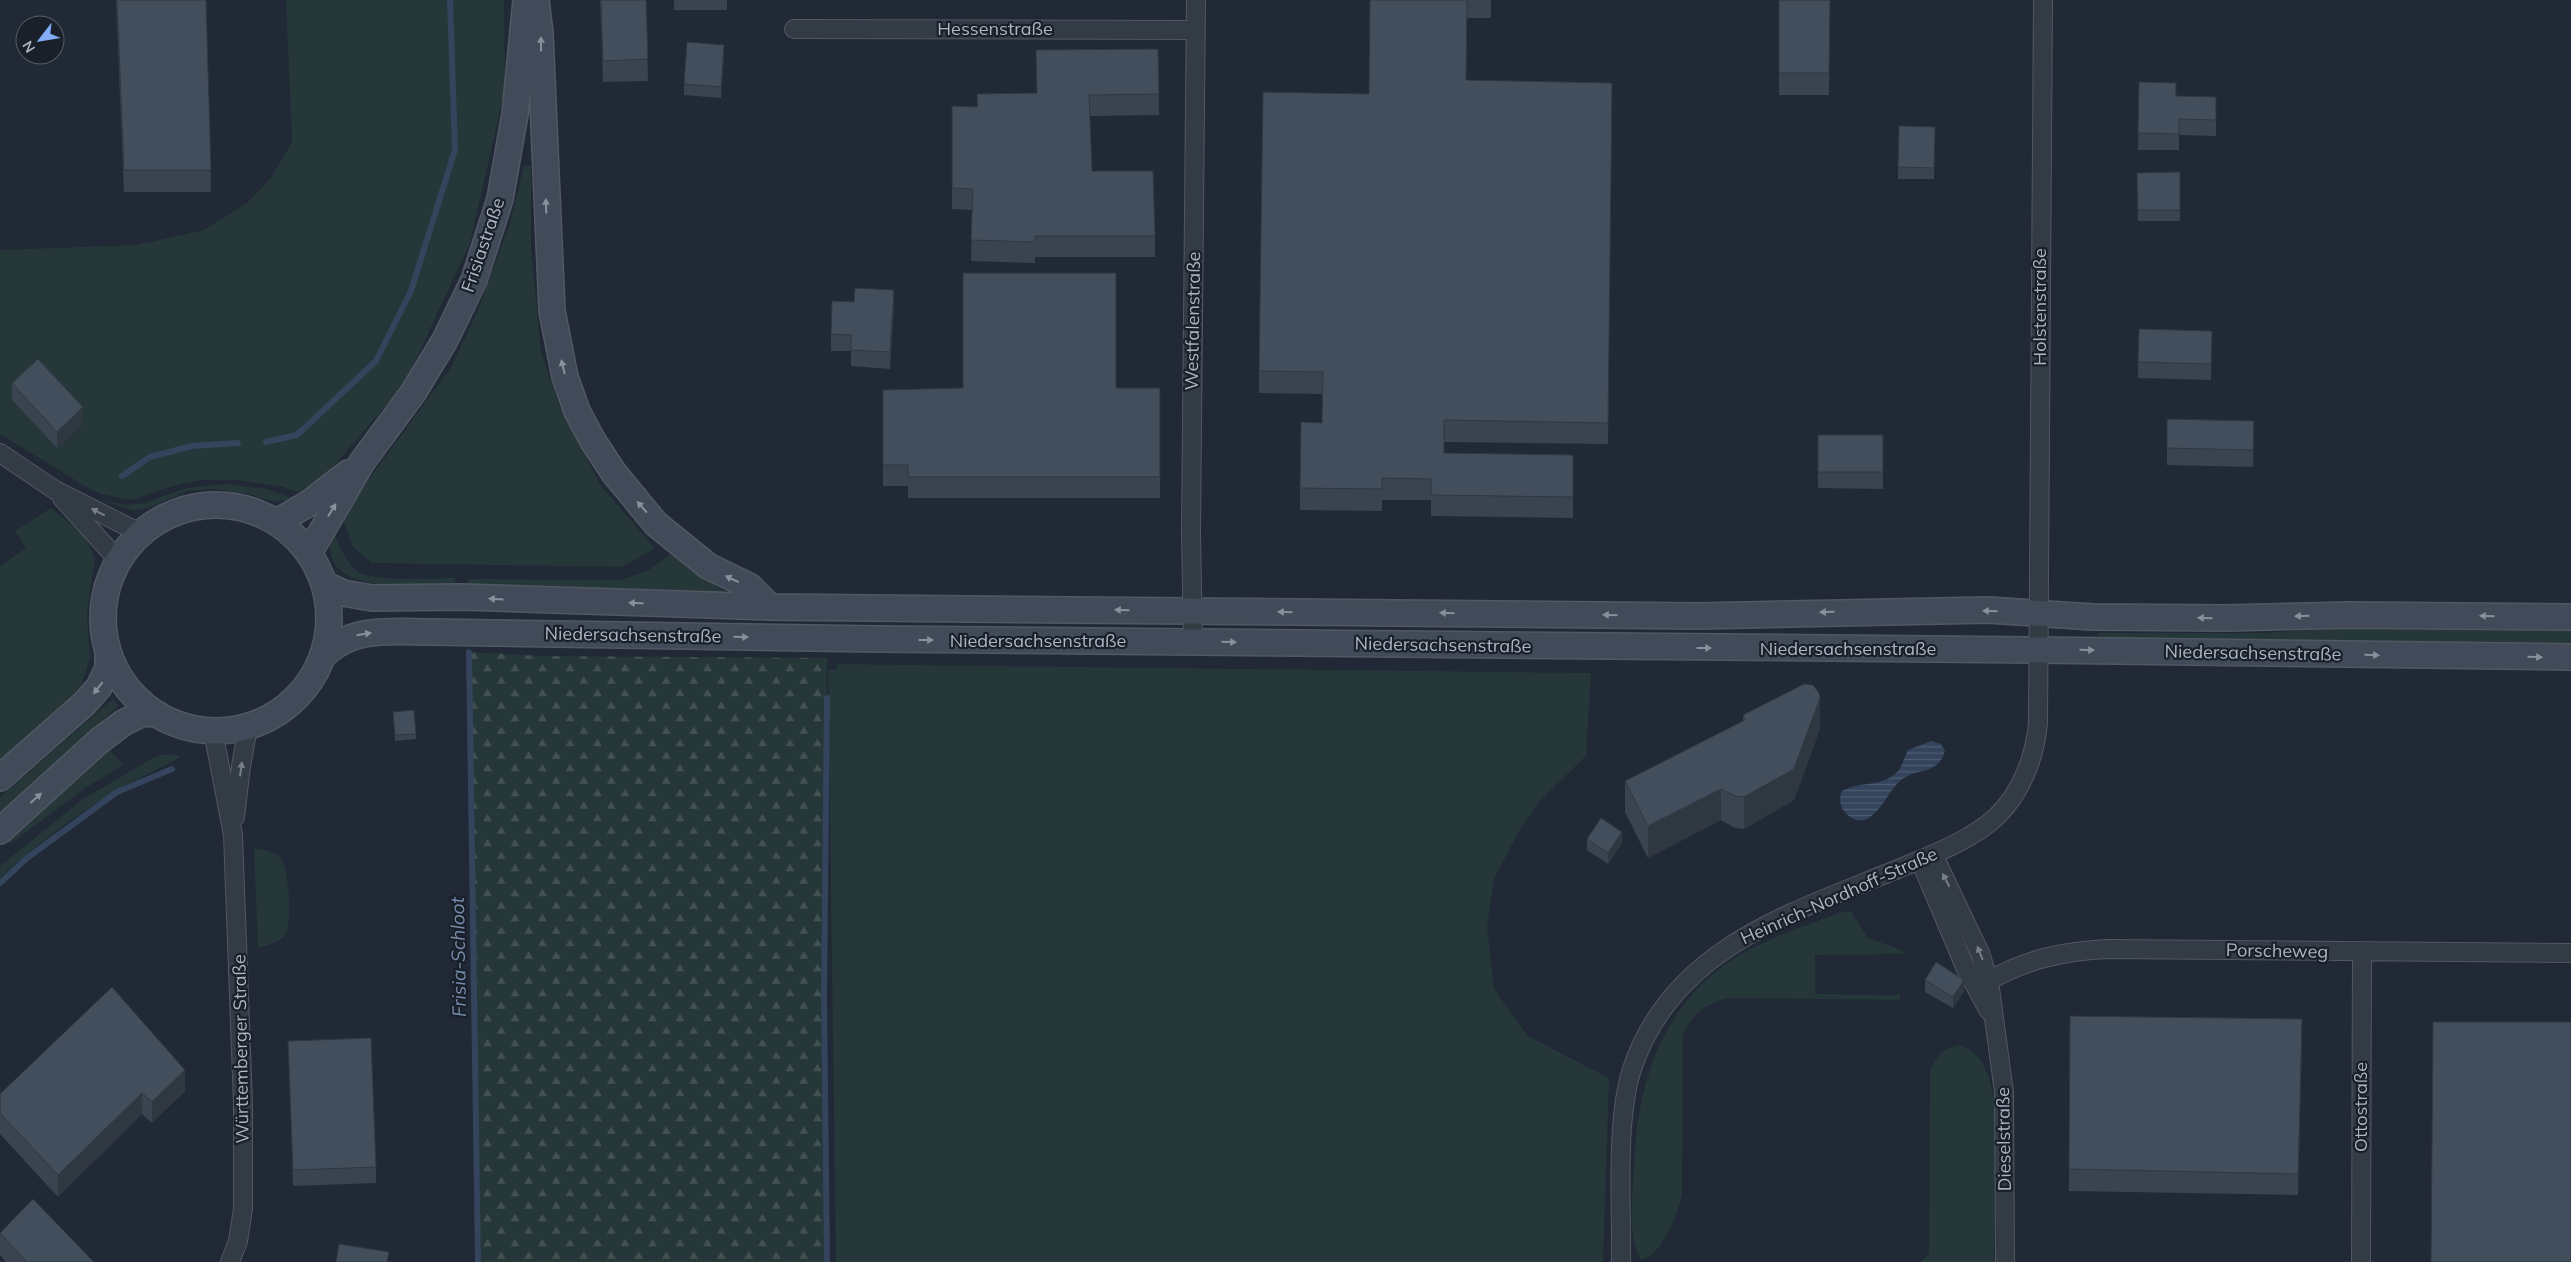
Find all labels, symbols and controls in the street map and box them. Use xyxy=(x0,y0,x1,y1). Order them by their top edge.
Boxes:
north arrow xyxy=(15,15,65,65)
street label: Hessenstraße xyxy=(937,17,1053,40)
one-way arrow xyxy=(536,35,544,51)
text: N xyxy=(18,38,39,56)
street label: Frisiastraße xyxy=(456,195,509,295)
one-way arrow xyxy=(541,198,549,214)
street label: Holstenstraße xyxy=(2028,248,2051,366)
street label: Westfalenstraße xyxy=(1180,251,1205,391)
one-way arrow xyxy=(559,360,567,375)
one-way arrow xyxy=(636,501,647,514)
one-way arrow xyxy=(328,503,337,516)
one-way arrow xyxy=(91,508,105,516)
one-way arrow xyxy=(725,574,739,582)
one-way arrow xyxy=(487,594,503,602)
one-way arrow xyxy=(628,599,644,607)
one-way arrow xyxy=(1114,606,1130,614)
one-way arrow xyxy=(1982,606,1998,614)
one-way arrow xyxy=(1276,608,1292,616)
one-way arrow xyxy=(1819,608,1835,616)
one-way arrow xyxy=(1439,609,1455,617)
one-way arrow xyxy=(1601,611,1617,619)
one-way arrow xyxy=(2294,612,2310,620)
one-way arrow xyxy=(2479,612,2495,620)
one-way arrow xyxy=(2197,614,2213,622)
street label: Niedersachsenstraße xyxy=(545,621,722,648)
one-way arrow xyxy=(356,629,372,637)
street label: Niedersachsenstraße xyxy=(950,629,1126,652)
street label: Niedersachsenstraße xyxy=(1355,631,1532,658)
one-way arrow xyxy=(733,633,749,641)
one-way arrow xyxy=(919,636,935,644)
street label: Niedersachsenstraße xyxy=(1760,637,1936,660)
one-way arrow xyxy=(1221,638,1237,646)
street label: Niedersachsenstraße xyxy=(2165,639,2342,666)
one-way arrow xyxy=(1696,644,1712,652)
one-way arrow xyxy=(2079,647,2095,655)
one-way arrow xyxy=(2364,651,2380,659)
one-way arrow xyxy=(2527,653,2543,661)
one-way arrow xyxy=(92,682,103,695)
one-way arrow xyxy=(237,760,245,776)
one-way arrow xyxy=(29,792,41,804)
street label: Heinrich-Nordhoff-Straße xyxy=(1737,842,1941,949)
one-way arrow xyxy=(1942,873,1950,887)
water label: Frisia-Schloot xyxy=(445,895,471,1017)
street label: Porscheweg xyxy=(2226,938,2328,963)
one-way arrow xyxy=(1975,946,1983,960)
street label: Württemberger Straße xyxy=(227,954,254,1144)
street label: Ottostraße xyxy=(2349,1062,2372,1152)
street label: Dieselstraße xyxy=(1991,1087,2016,1191)

